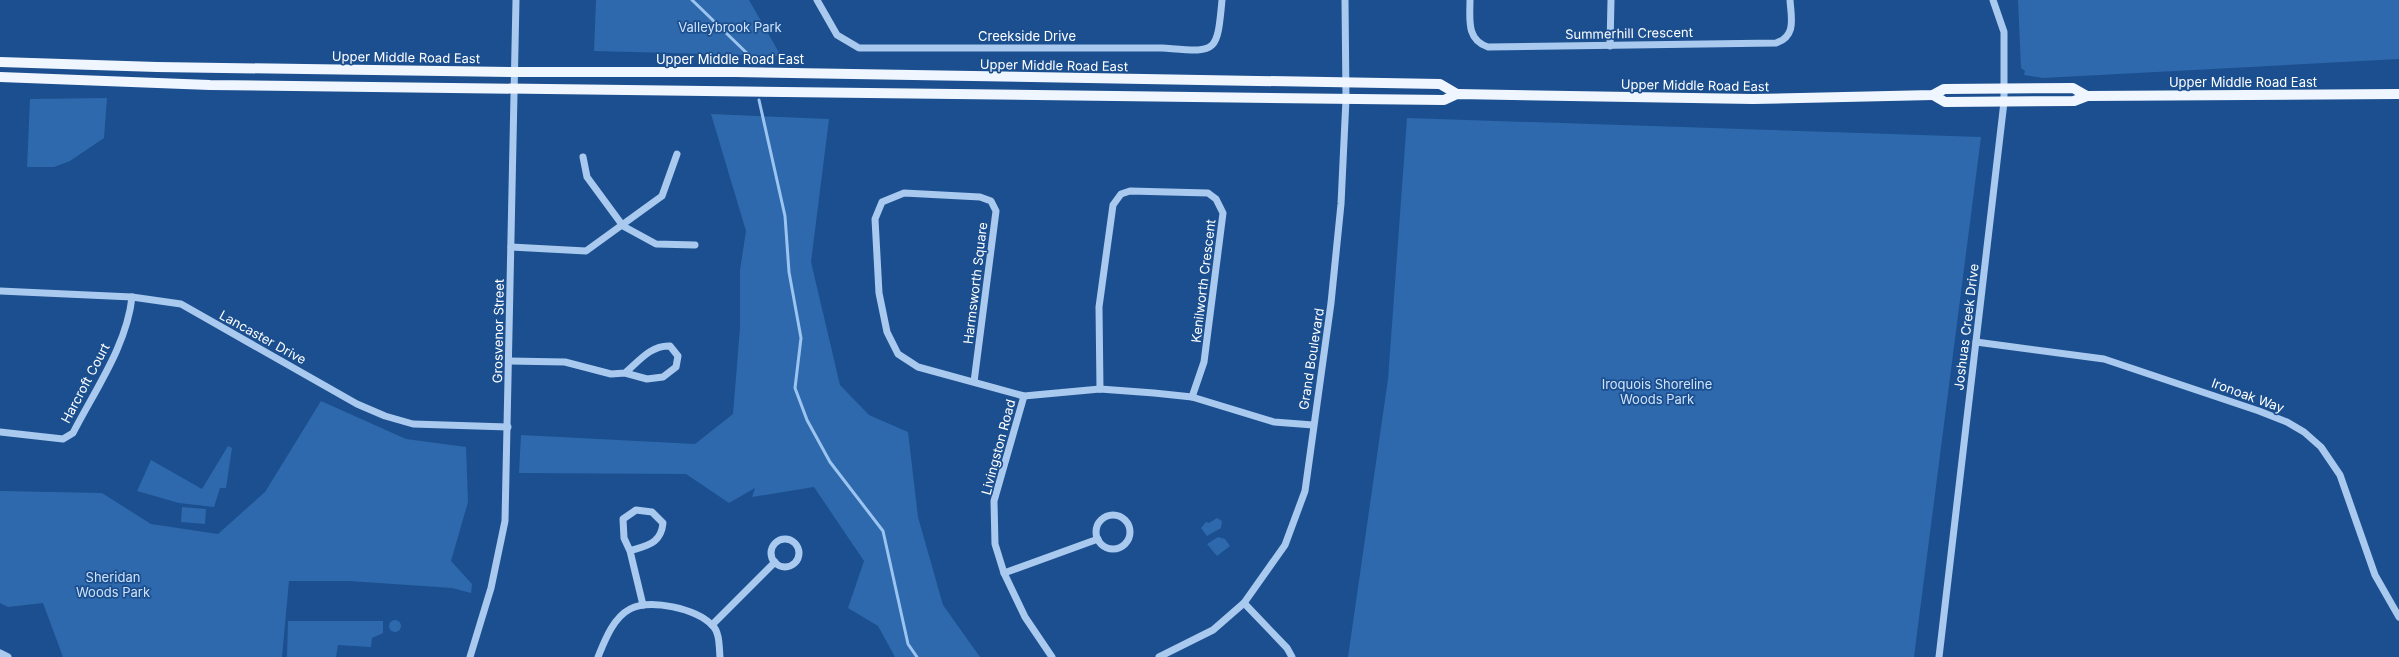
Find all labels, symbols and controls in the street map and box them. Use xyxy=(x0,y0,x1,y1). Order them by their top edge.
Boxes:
park label: Valleybrook Park xyxy=(678,19,782,35)
street label: Summerhill Crescent xyxy=(1565,24,1693,42)
street label: Creekside Drive xyxy=(978,28,1076,44)
street label: Upper Middle Road East xyxy=(332,48,480,66)
street label: Upper Middle Road East xyxy=(656,51,804,67)
street label: Upper Middle Road East xyxy=(980,56,1128,74)
street label: Upper Middle Road East xyxy=(2169,74,2317,90)
street label: Upper Middle Road East xyxy=(1621,76,1769,94)
street label: Kenilworth Crescent xyxy=(1187,218,1219,344)
street label: Harmsworth Square xyxy=(960,221,990,345)
street label: Joshuas Creek Drive xyxy=(1950,263,1982,391)
street label: Grosvenor Street xyxy=(489,279,507,383)
street label: Lancaster Drive xyxy=(217,307,309,367)
street label: Grand Boulevard xyxy=(1295,307,1327,411)
street label: Harcroft Court xyxy=(57,340,113,426)
street label: Ironoak Way xyxy=(2209,374,2287,416)
park label: Iroquois Shoreline Woods Park xyxy=(1602,376,1712,407)
street label: Livingston Road xyxy=(978,398,1018,496)
park label: Sheridan Woods Park xyxy=(76,569,150,600)

